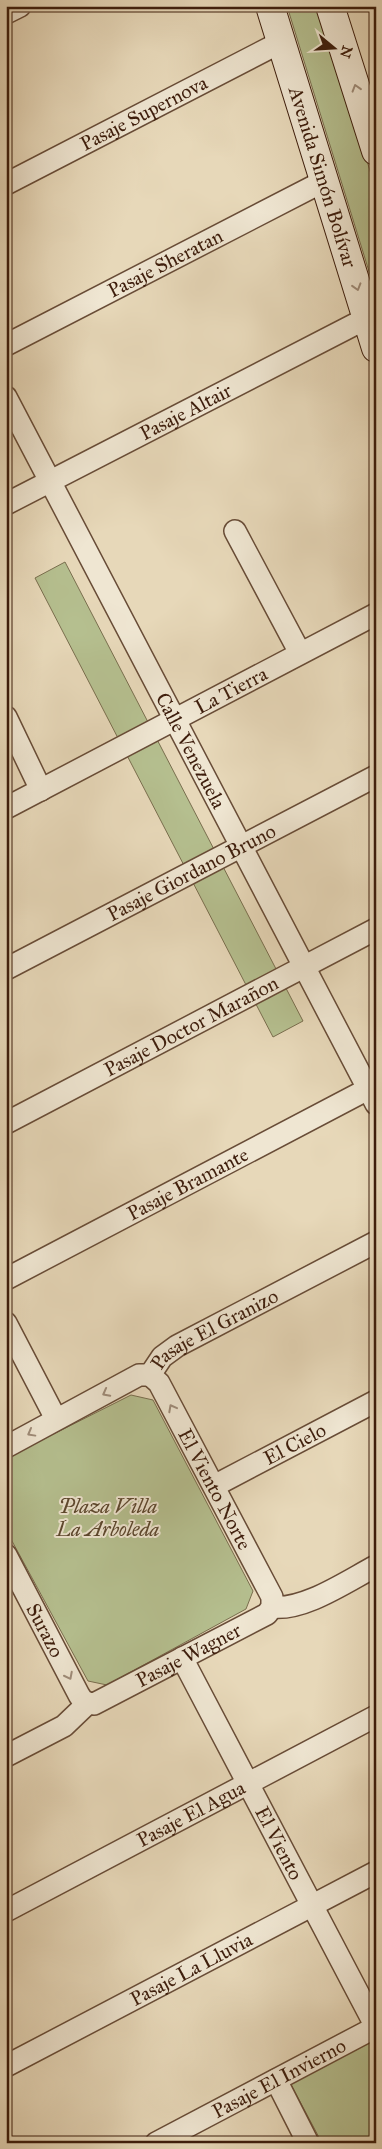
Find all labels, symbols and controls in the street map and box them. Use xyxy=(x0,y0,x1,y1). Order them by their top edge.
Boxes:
north arrow xyxy=(310,22,360,72)
text: N xyxy=(336,44,356,60)
street label: Pasaje Supernova xyxy=(76,70,212,156)
street label: Avenida Simón Bolívar xyxy=(283,83,362,271)
one-way arrow xyxy=(351,84,361,92)
street label: Pasaje Sheratan xyxy=(104,223,227,303)
one-way arrow xyxy=(351,282,361,291)
street label: Pasaje Altair xyxy=(136,378,236,445)
street label: La Tierra xyxy=(191,661,272,719)
street label: Calle Venezuela xyxy=(151,688,231,813)
street label: Pasaje Giordano Bruno xyxy=(103,819,280,926)
street label: Pasaje Doctor Marañon xyxy=(100,970,282,1081)
street label: Pasaje Bramante xyxy=(123,1142,252,1225)
street label: Pasaje El Granizo xyxy=(145,1283,282,1374)
one-way arrow xyxy=(102,1387,111,1397)
one-way arrow xyxy=(168,1404,178,1413)
street label: El Cielo xyxy=(259,1418,330,1470)
street label: El Viento Norte xyxy=(173,1424,257,1554)
one-way arrow xyxy=(28,1427,37,1437)
park label: Plaza Villa La Arboleda xyxy=(56,1494,159,1541)
street label: Surazo xyxy=(21,1599,69,1661)
street label: Pasaje Wagner xyxy=(132,1617,246,1692)
one-way arrow xyxy=(63,1671,73,1680)
street label: Pasaje El Agua xyxy=(133,1775,250,1852)
street label: El Viento xyxy=(250,1802,308,1884)
street label: Pasaje La Lluvia xyxy=(126,1927,257,2011)
street label: Pasaje El Invierno xyxy=(208,2033,350,2123)

